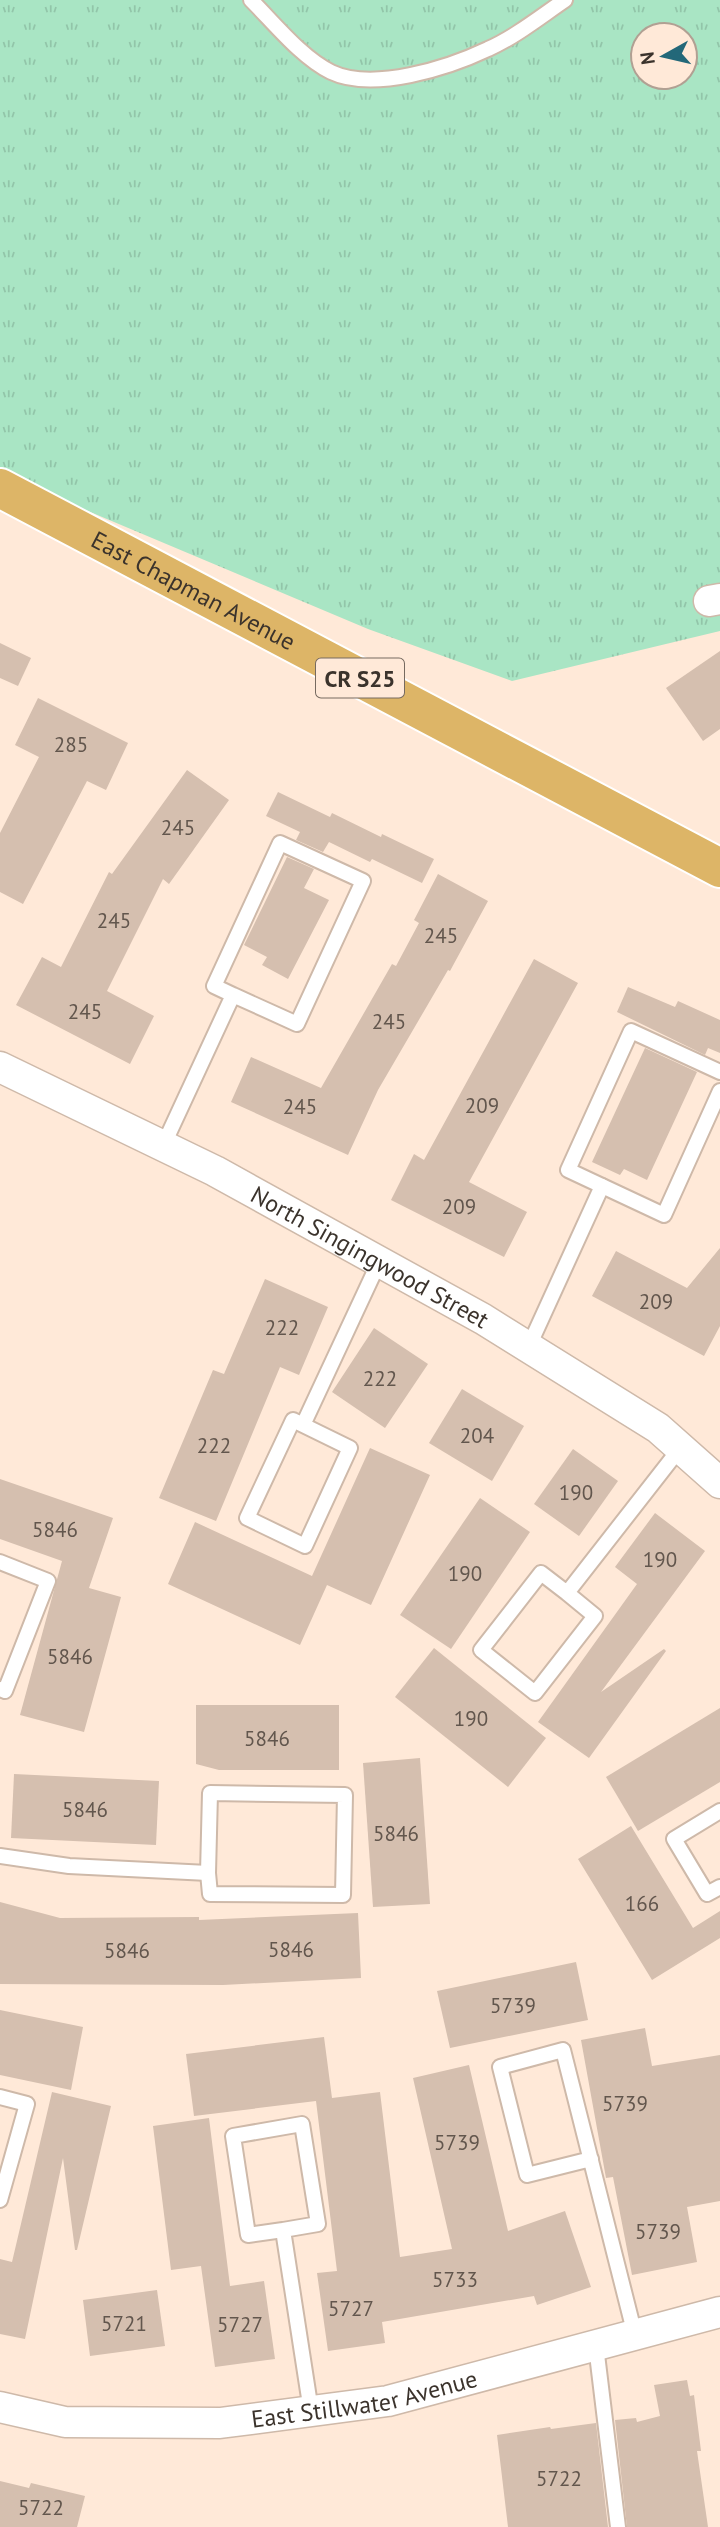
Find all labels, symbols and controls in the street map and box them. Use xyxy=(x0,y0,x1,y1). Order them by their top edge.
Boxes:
north arrow xyxy=(629,21,699,91)
text: N xyxy=(634,51,660,66)
street label: East Chapman Avenue xyxy=(86,524,301,657)
road number: CR S25 xyxy=(316,658,404,698)
house number: 285 xyxy=(54,731,88,758)
house number: 245 xyxy=(161,814,195,841)
house number: 245 xyxy=(97,907,131,934)
house number: 245 xyxy=(424,922,458,949)
house number: 245 xyxy=(68,998,102,1025)
house number: 245 xyxy=(372,1008,406,1035)
house number: 209 xyxy=(465,1092,499,1119)
house number: 245 xyxy=(283,1093,317,1120)
street label: North Singingwood Street xyxy=(246,1179,495,1335)
house number: 209 xyxy=(442,1193,476,1220)
house number: 209 xyxy=(639,1288,673,1315)
house number: 222 xyxy=(265,1314,299,1341)
house number: 222 xyxy=(363,1365,397,1392)
house number: 204 xyxy=(460,1422,494,1449)
house number: 222 xyxy=(197,1432,231,1459)
house number: 190 xyxy=(559,1479,593,1506)
house number: 5846 xyxy=(32,1516,78,1543)
house number: 190 xyxy=(643,1546,677,1573)
house number: 190 xyxy=(448,1560,482,1587)
house number: 5846 xyxy=(47,1643,93,1670)
house number: 190 xyxy=(454,1705,488,1732)
house number: 5846 xyxy=(244,1725,290,1752)
house number: 5846 xyxy=(62,1796,108,1823)
house number: 5846 xyxy=(373,1820,419,1847)
house number: 166 xyxy=(625,1890,659,1917)
house number: 5846 xyxy=(268,1936,314,1963)
house number: 5846 xyxy=(104,1937,150,1964)
house number: 5739 xyxy=(490,1992,536,2019)
house number: 5739 xyxy=(602,2090,648,2117)
house number: 5739 xyxy=(434,2129,480,2156)
house number: 5739 xyxy=(635,2218,681,2245)
house number: 5733 xyxy=(432,2266,478,2293)
house number: 5727 xyxy=(328,2295,374,2322)
house number: 5721 xyxy=(101,2310,147,2337)
house number: 5727 xyxy=(217,2311,263,2338)
street label: East Stillwater Avenue xyxy=(249,2362,480,2434)
house number: 5722 xyxy=(536,2465,582,2492)
house number: 5722 xyxy=(18,2494,64,2521)

